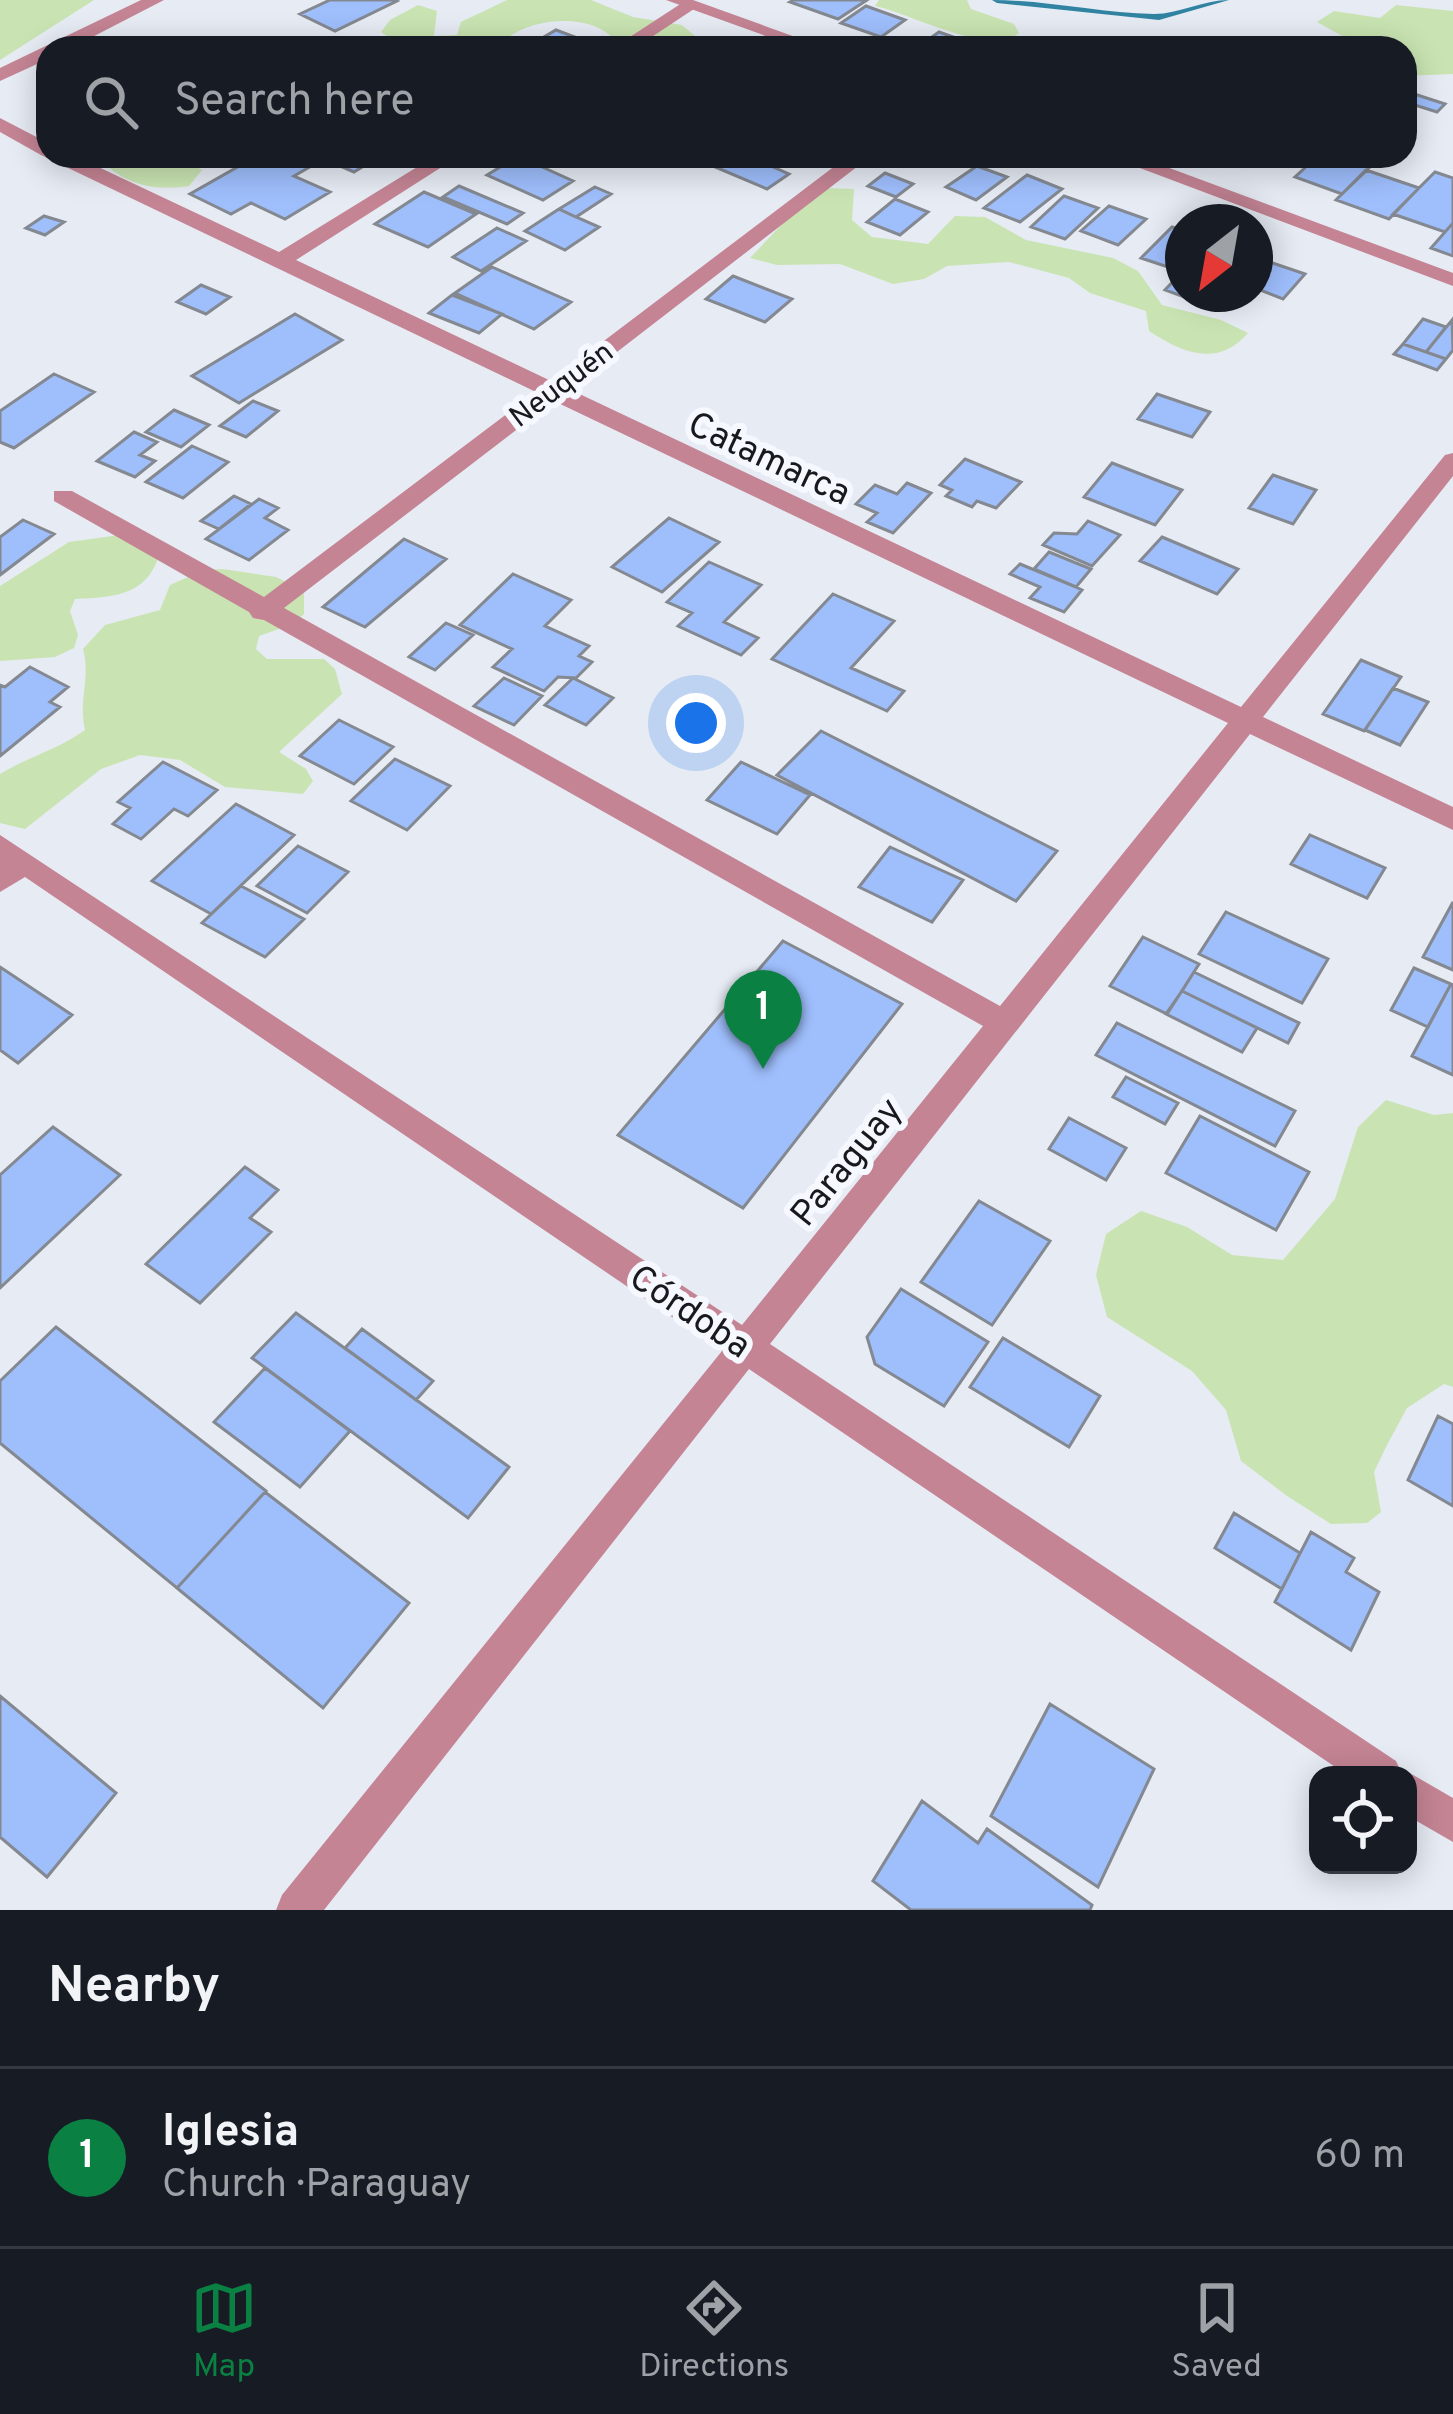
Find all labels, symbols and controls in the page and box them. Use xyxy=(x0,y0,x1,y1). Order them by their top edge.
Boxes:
search box xyxy=(36,36,1417,168)
icon: search xyxy=(78,69,144,135)
text: Search here xyxy=(174,74,414,131)
north arrow xyxy=(1165,204,1273,312)
street label: Neuquén xyxy=(503,335,622,437)
street label: Catamarca xyxy=(680,403,857,518)
your location xyxy=(666,693,726,753)
pin: 1 xyxy=(724,970,802,1069)
street label: Paraguay xyxy=(782,1090,914,1237)
street label: Córdoba xyxy=(619,1256,758,1371)
map controls xyxy=(1309,1766,1417,1874)
button: locate xyxy=(1309,1766,1417,1874)
text: Nearby xyxy=(48,1956,220,2021)
text: Iglesia xyxy=(162,2105,299,2162)
text: 1 xyxy=(79,2133,95,2182)
text: 60 m xyxy=(1314,2133,1405,2182)
text: Church · Paraguay xyxy=(162,2162,471,2211)
tab: Map xyxy=(191,2275,257,2389)
tab: Directions xyxy=(639,2275,789,2389)
tab: Saved xyxy=(1171,2275,1262,2389)

